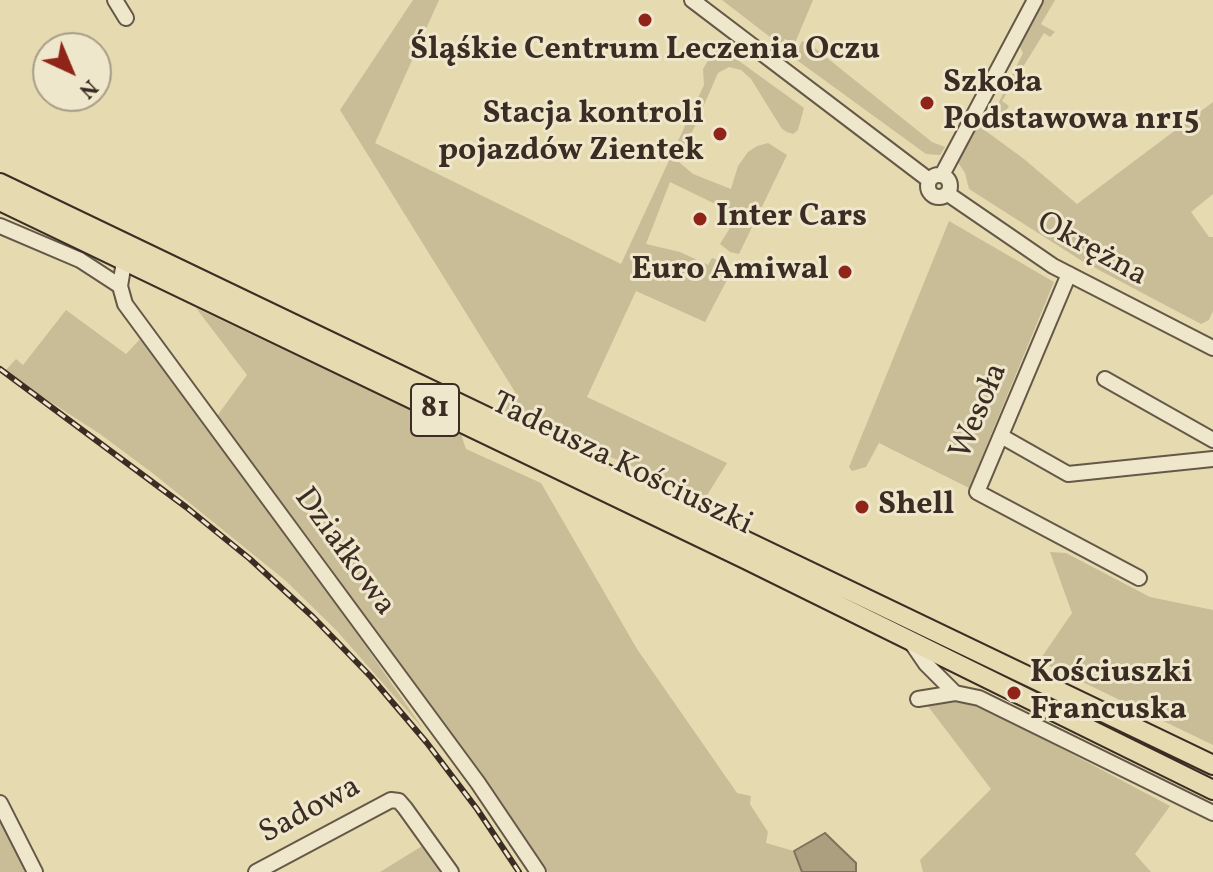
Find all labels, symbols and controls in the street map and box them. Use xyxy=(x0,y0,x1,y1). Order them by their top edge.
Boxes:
marker: Śląśkie Centrum Leczenia Oczu xyxy=(636,11,654,29)
north arrow xyxy=(32,32,112,112)
place label: Śląśkie Centrum Leczenia Oczu xyxy=(410,33,880,71)
place label: Szkoła Podstawowa nr15 xyxy=(943,66,1199,141)
text: N xyxy=(71,71,104,105)
marker: Szkoła Podstawowa nr15 xyxy=(918,94,936,112)
place label: Stacja kontroli pojazdów Zientek xyxy=(438,97,704,172)
marker: Stacja kontroli pojazdów Zientek xyxy=(711,125,729,143)
place label: Inter Cars xyxy=(716,200,867,238)
street label: Okrężna xyxy=(1029,205,1153,297)
marker: Inter Cars xyxy=(691,210,709,228)
place label: Euro Amiwal xyxy=(632,253,829,291)
marker: Euro Amiwal xyxy=(836,263,854,281)
street label: Wesoła xyxy=(944,358,1018,466)
road number: 81 xyxy=(411,384,459,436)
street label: Tadeusza Kościuszki xyxy=(484,386,758,546)
street label: Działkowa xyxy=(284,481,402,625)
place label: Shell xyxy=(878,488,954,526)
marker: Shell xyxy=(853,498,871,516)
place label: Kościuszki Francuska xyxy=(1030,656,1193,731)
marker: Kościuszki Francuska xyxy=(1005,684,1023,702)
street label: Sadowa xyxy=(254,769,368,855)

